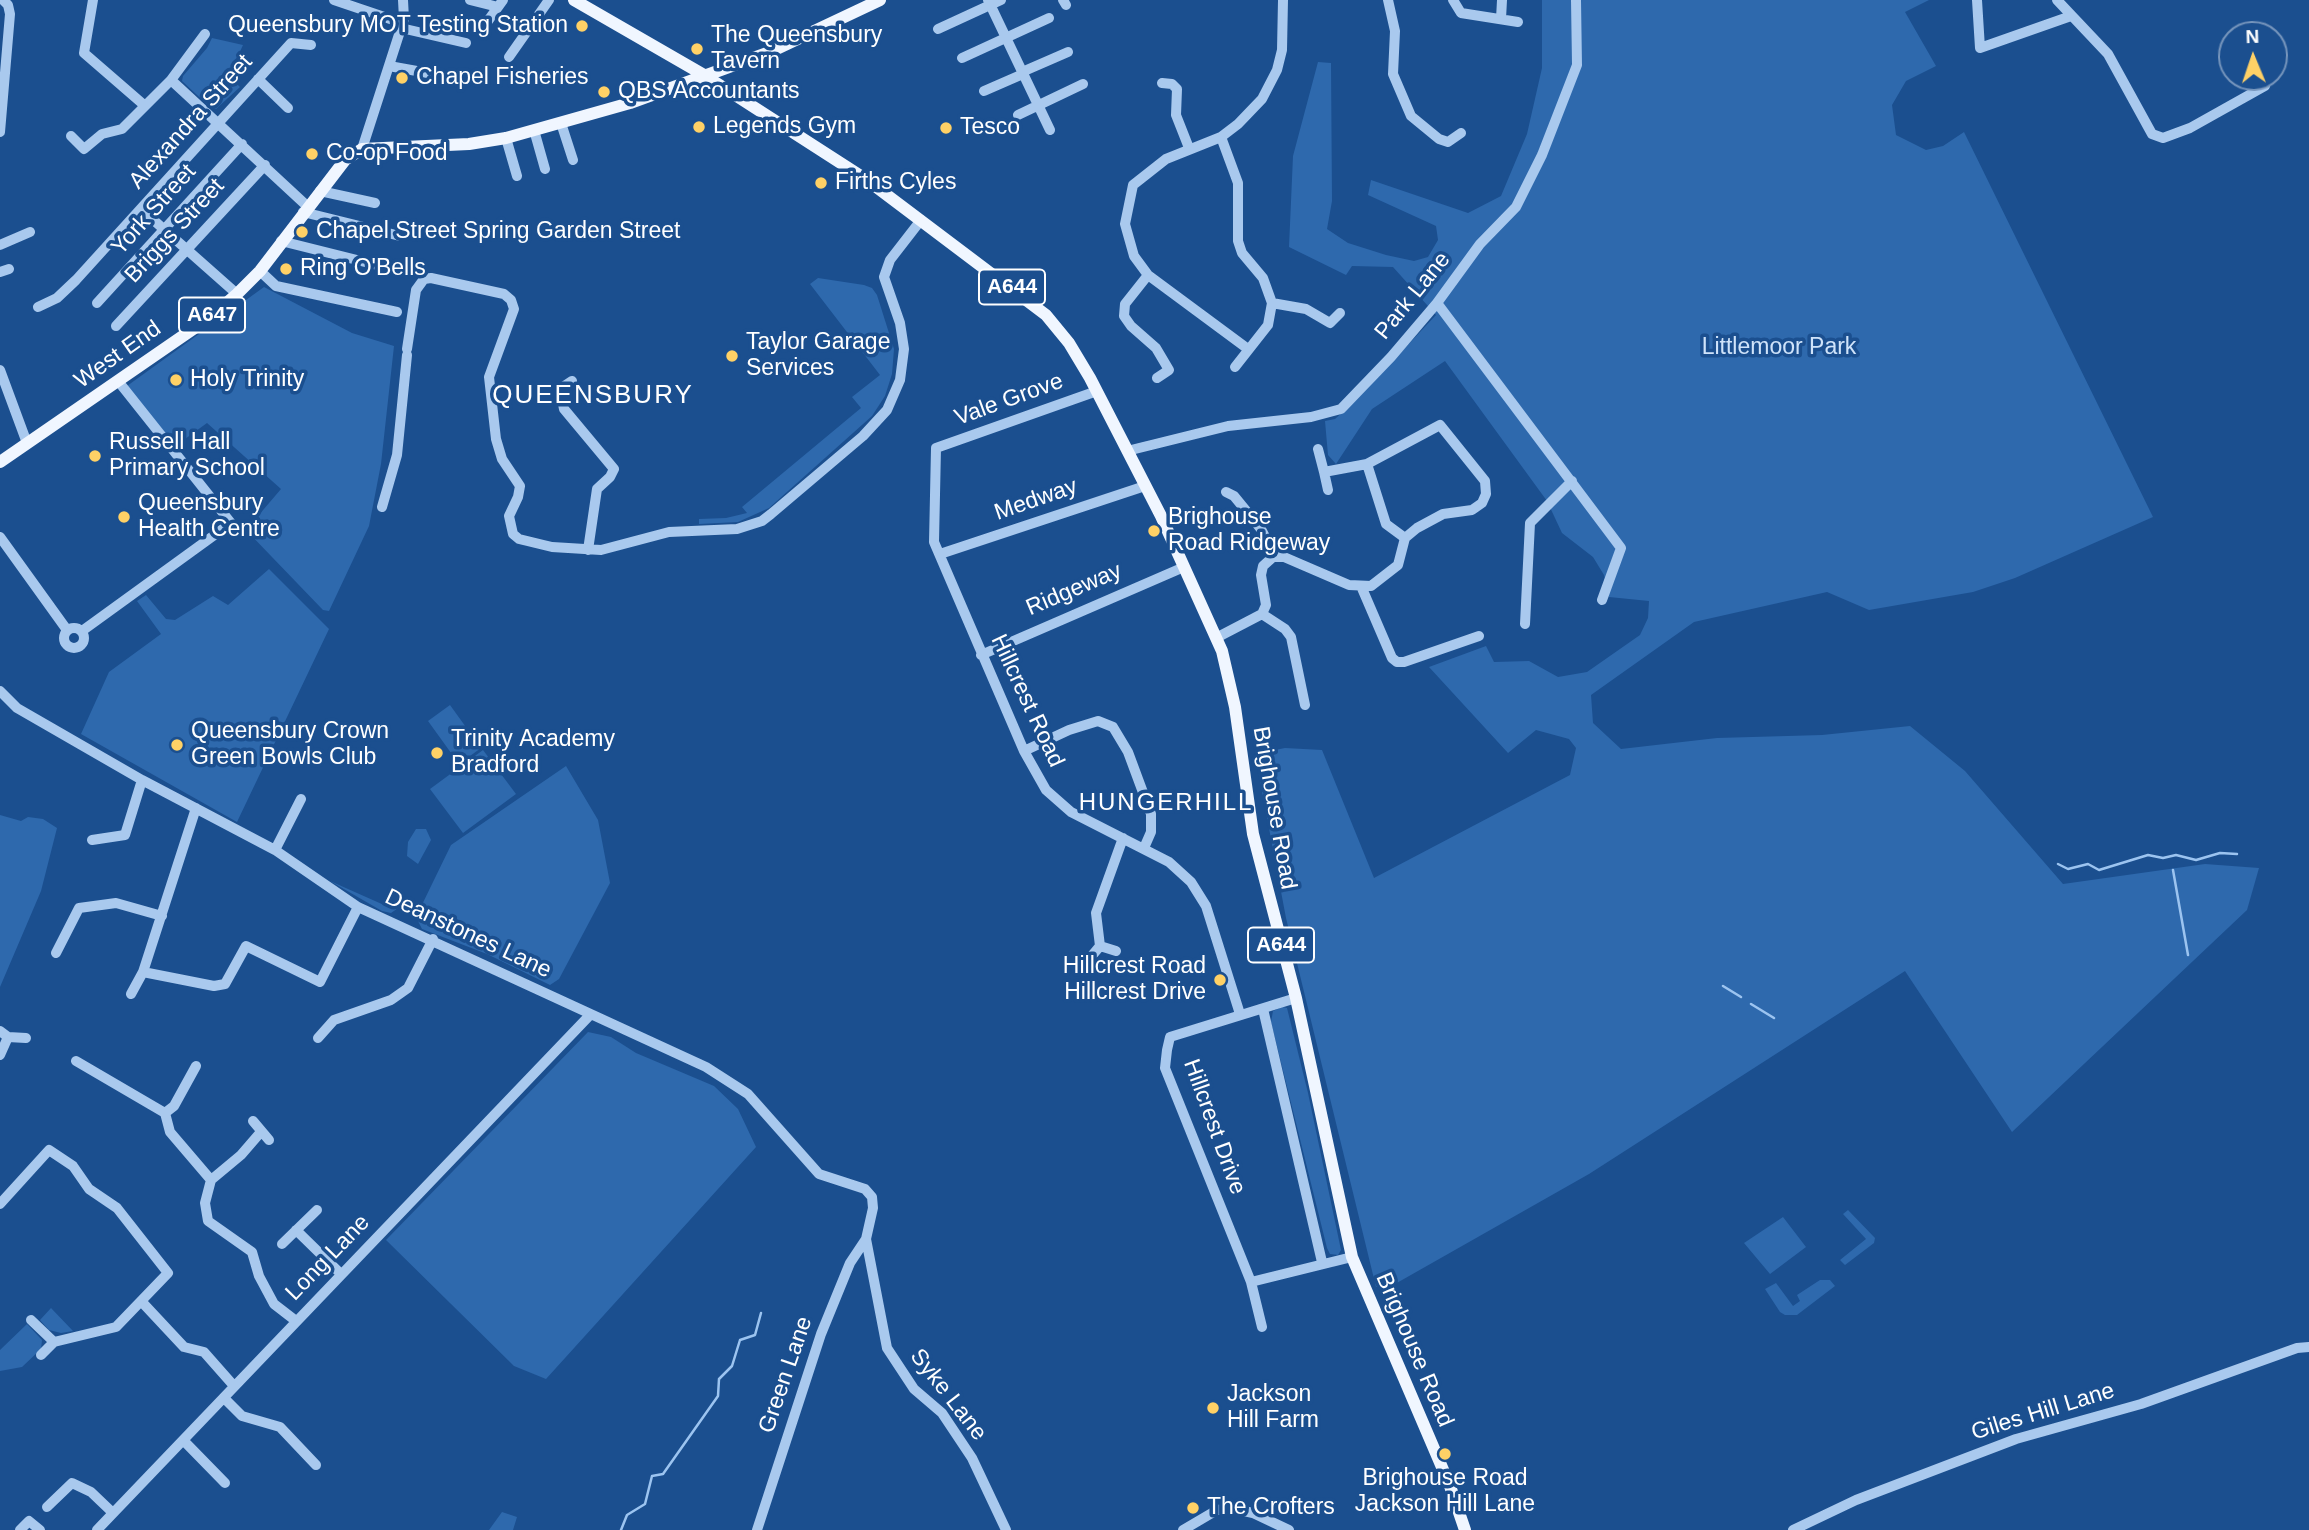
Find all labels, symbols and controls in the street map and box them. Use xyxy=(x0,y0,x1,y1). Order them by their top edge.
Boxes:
place label: Queensbury MOT Testing Station xyxy=(228,12,568,40)
marker: Queensbury MOT Testing Station xyxy=(574,18,590,34)
north arrow xyxy=(2218,21,2288,91)
place label: The Queensbury Tavern xyxy=(711,22,882,76)
text: N xyxy=(2245,26,2260,47)
marker: The Queensbury Tavern xyxy=(689,41,705,57)
street label: Alexandra Street xyxy=(123,49,259,195)
place label: Chapel Fisheries xyxy=(416,64,589,92)
marker: Chapel Fisheries xyxy=(394,70,410,86)
place label: QBS Accountants xyxy=(618,78,800,106)
marker: QBS Accountants xyxy=(596,84,612,100)
place label: Legends Gym xyxy=(713,113,856,141)
place label: Tesco xyxy=(960,114,1020,142)
marker: Legends Gym xyxy=(691,119,707,135)
marker: Tesco xyxy=(938,120,954,136)
place label: Co-op Food xyxy=(326,140,447,168)
marker: Co-op Food xyxy=(304,146,320,162)
street label: York Street xyxy=(106,159,202,261)
place label: Firths Cyles xyxy=(835,169,956,197)
street label: Briggs Street xyxy=(120,173,230,289)
marker: Firths Cyles xyxy=(813,175,829,191)
place label: Chapel Street Spring Garden Street xyxy=(316,218,680,246)
marker: Chapel Street Spring Garden Street xyxy=(294,224,310,240)
street label: Park Lane xyxy=(1369,247,1457,345)
place label: Ring O'Bells xyxy=(300,255,426,283)
marker: Ring O'Bells xyxy=(278,261,294,277)
road number: A644 xyxy=(979,270,1045,304)
road number: A647 xyxy=(179,298,245,332)
street label: West End xyxy=(69,315,167,395)
place label: Taylor Garage Services xyxy=(746,329,890,383)
park label: Littlemoor Park xyxy=(1702,334,1856,362)
marker: Taylor Garage Services xyxy=(724,348,740,364)
place label: Holy Trinity xyxy=(190,366,304,394)
street label: Vale Grove xyxy=(951,368,1067,432)
marker: Holy Trinity xyxy=(168,372,184,388)
district label: QUEENSBURY xyxy=(493,380,693,412)
place label: Russell Hall Primary School xyxy=(109,429,265,483)
marker: Russell Hall Primary School xyxy=(87,448,103,464)
street label: Medway xyxy=(991,473,1081,527)
place label: Queensbury Health Centre xyxy=(138,490,280,544)
place label: Brighouse Road Ridgeway xyxy=(1168,504,1330,558)
marker: Queensbury Health Centre xyxy=(116,509,132,525)
marker: Brighouse Road Ridgeway xyxy=(1146,523,1162,539)
street label: Ridgeway xyxy=(1022,558,1126,622)
street label: Hillcrest Road xyxy=(984,630,1070,772)
place label: Queensbury Crown Green Bowls Club xyxy=(191,718,389,772)
street label: Brighouse Road xyxy=(1246,724,1302,892)
place label: Trinity Academy Bradford xyxy=(451,726,615,780)
marker: Queensbury Crown Green Bowls Club xyxy=(169,737,185,753)
marker: Trinity Academy Bradford xyxy=(429,745,445,761)
district label: HUNGERHILL xyxy=(1080,789,1252,817)
street label: Deanstones Lane xyxy=(380,883,556,985)
road number: A644 xyxy=(1248,928,1314,962)
place label: Hillcrest Road Hillcrest Drive xyxy=(1063,953,1206,1007)
marker: Hillcrest Road Hillcrest Drive xyxy=(1212,972,1228,988)
street label: Hillcrest Drive xyxy=(1177,1056,1251,1198)
street label: Long Lane xyxy=(280,1209,376,1307)
street label: Brighouse Road xyxy=(1369,1269,1459,1431)
street label: Green Lane xyxy=(753,1313,819,1437)
street label: Syke Lane xyxy=(904,1344,992,1446)
street label: Giles Hill Lane xyxy=(1968,1377,2118,1447)
place label: Jackson Hill Farm xyxy=(1227,1381,1319,1435)
marker: Jackson Hill Farm xyxy=(1205,1400,1221,1416)
marker: Brighouse Road Jackson Hill Lane xyxy=(1437,1446,1453,1462)
place label: Brighouse Road Jackson Hill Lane xyxy=(1355,1465,1535,1519)
place label: The Crofters xyxy=(1207,1494,1335,1522)
marker: The Crofters xyxy=(1185,1500,1201,1516)

